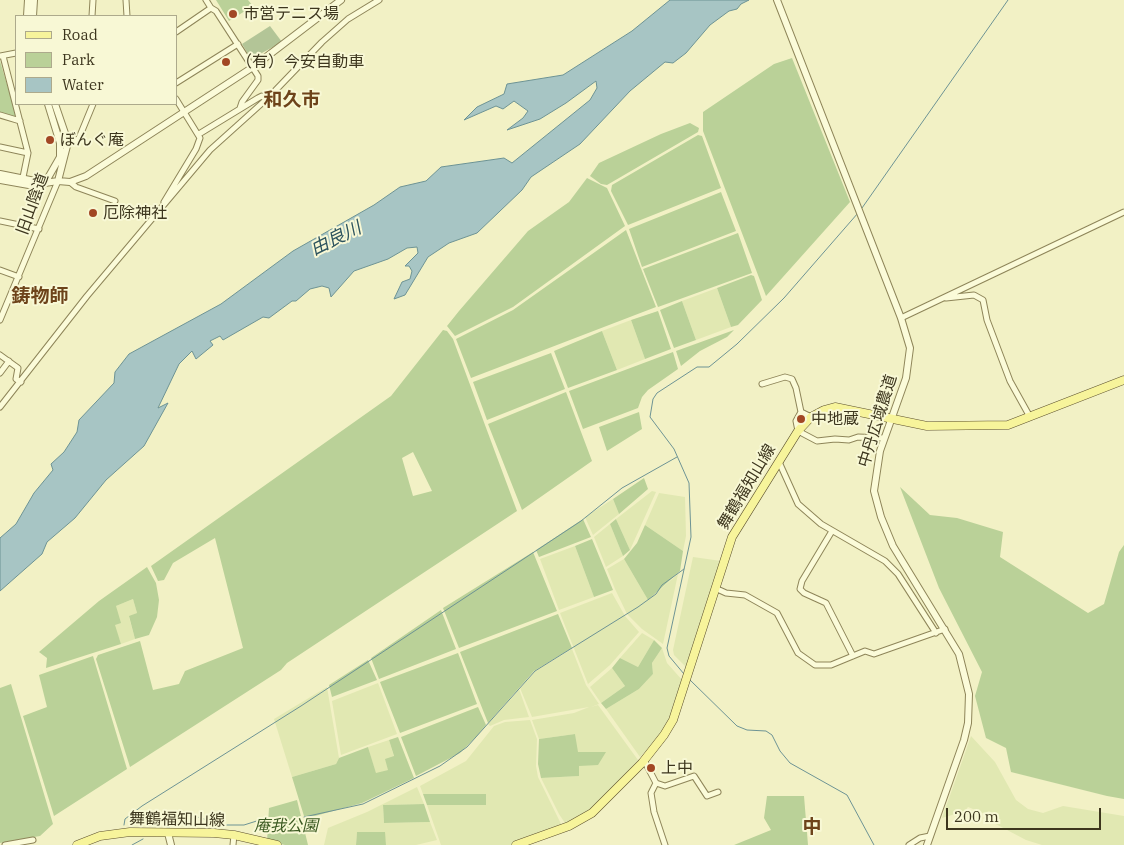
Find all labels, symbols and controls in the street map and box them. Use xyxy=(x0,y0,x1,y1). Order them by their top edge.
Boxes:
place label: 市営テニス場 xyxy=(243,4,339,24)
marker: 市営テニス場 xyxy=(227,8,239,20)
legend xyxy=(15,15,178,105)
text: Road xyxy=(62,25,98,44)
text: Park xyxy=(62,50,95,69)
place label: （有）今安自動車 xyxy=(236,52,364,72)
marker: （有）今安自動車 xyxy=(220,56,232,68)
text: Water xyxy=(62,75,104,94)
district label: 和久市 xyxy=(264,90,320,112)
place label: ぼんぐ庵 xyxy=(60,130,124,150)
marker: ぼんぐ庵 xyxy=(44,134,56,146)
street label: 旧山陰道 xyxy=(13,171,53,237)
place label: 厄除神社 xyxy=(103,203,167,223)
marker: 厄除神社 xyxy=(87,207,99,219)
water label: 由良川 xyxy=(307,217,365,261)
district label: 鋳物師 xyxy=(12,286,68,308)
street label: 中丹広域農道 xyxy=(855,372,901,470)
place label: 中地蔵 xyxy=(811,409,859,429)
marker: 中地蔵 xyxy=(795,413,807,425)
street label: 舞鶴福知山線 xyxy=(714,441,780,533)
place label: 上中 xyxy=(661,758,693,778)
marker: 上中 xyxy=(645,762,657,774)
scale bar xyxy=(949,798,1104,830)
text: 200 m xyxy=(954,807,999,826)
street label: 舞鶴福知山線 xyxy=(129,810,225,830)
park label: 庵我公園 xyxy=(254,816,318,836)
district label: 中 xyxy=(803,817,821,839)

